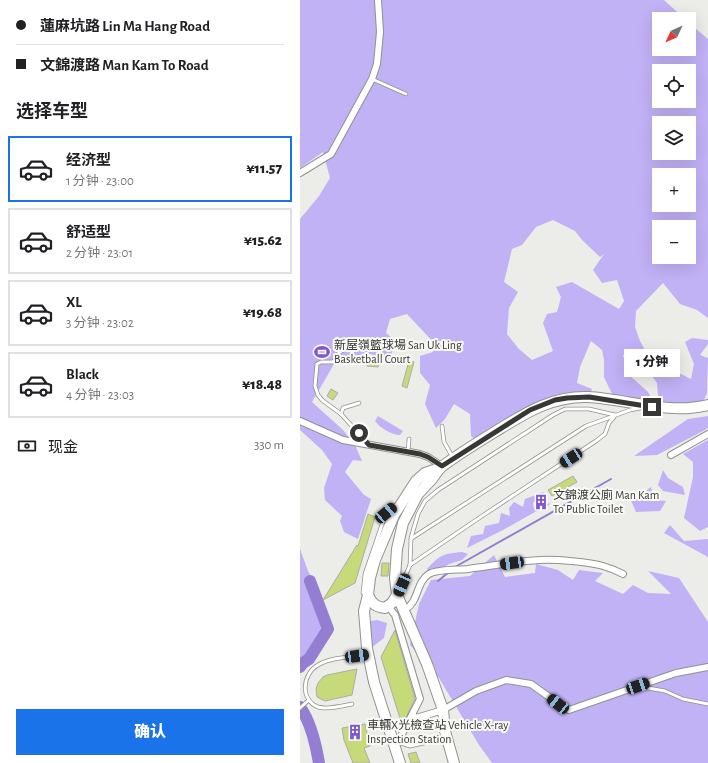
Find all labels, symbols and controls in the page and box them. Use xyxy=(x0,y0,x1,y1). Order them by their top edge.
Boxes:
north arrow xyxy=(652,12,696,56)
map controls xyxy=(652,12,696,264)
text: 蓮麻坑路 Lin Ma Hang Road xyxy=(40,19,210,34)
text: 文錦渡路 Man Kam To Road xyxy=(40,58,209,73)
button: locate xyxy=(652,64,696,108)
text: 选择车型 xyxy=(16,103,88,121)
button: layers xyxy=(652,116,696,160)
icon: car xyxy=(18,151,54,187)
text: 经济型 xyxy=(66,153,111,168)
text: ¥11.57 xyxy=(246,161,282,176)
button: + xyxy=(652,168,696,212)
text: 1 分钟 · 23:00 xyxy=(66,175,134,188)
button: − xyxy=(652,220,696,264)
icon: car xyxy=(18,223,54,259)
text: 舒适型 xyxy=(66,225,111,240)
text: ¥15.62 xyxy=(244,233,282,248)
text: 2 分钟 · 23:01 xyxy=(66,247,133,260)
icon: car xyxy=(18,295,54,331)
text: XL xyxy=(66,295,82,310)
text: ¥19.68 xyxy=(243,305,282,320)
text: 3 分钟 · 23:02 xyxy=(66,317,134,330)
place label: 新屋嶺籃球場 San Uk Ling Basketball Court xyxy=(334,338,462,365)
sports icon: 新屋嶺籃球場 San Uk Ling Basketball Court xyxy=(313,343,331,361)
callout: 1 分钟 xyxy=(624,349,680,377)
text: 1 分钟 xyxy=(636,356,668,369)
icon: car xyxy=(18,367,54,403)
text: Black xyxy=(66,367,99,382)
text: ¥18.48 xyxy=(242,377,282,392)
text: 4 分钟 · 23:03 xyxy=(66,389,134,402)
route end xyxy=(643,398,661,416)
route start xyxy=(350,424,368,442)
icon: cash xyxy=(16,435,38,457)
text: 330 m xyxy=(254,439,284,452)
text: 现金 xyxy=(48,440,78,455)
car xyxy=(558,446,584,470)
place label: 文錦渡公廁 Man Kam To Public Toilet xyxy=(553,488,659,515)
building icon: 文錦渡公廁 Man Kam To Public Toilet xyxy=(532,493,550,511)
car xyxy=(373,501,399,525)
car xyxy=(499,555,525,571)
car xyxy=(392,572,412,598)
car xyxy=(344,648,370,664)
car xyxy=(625,676,651,696)
car xyxy=(545,692,571,716)
button: 确认 xyxy=(16,709,284,755)
place label: 車輛X光檢查站 Vehicle X-ray Inspection Station xyxy=(367,718,508,745)
building icon: 車輛X光檢查站 Vehicle X-ray Inspection Station xyxy=(346,723,364,741)

